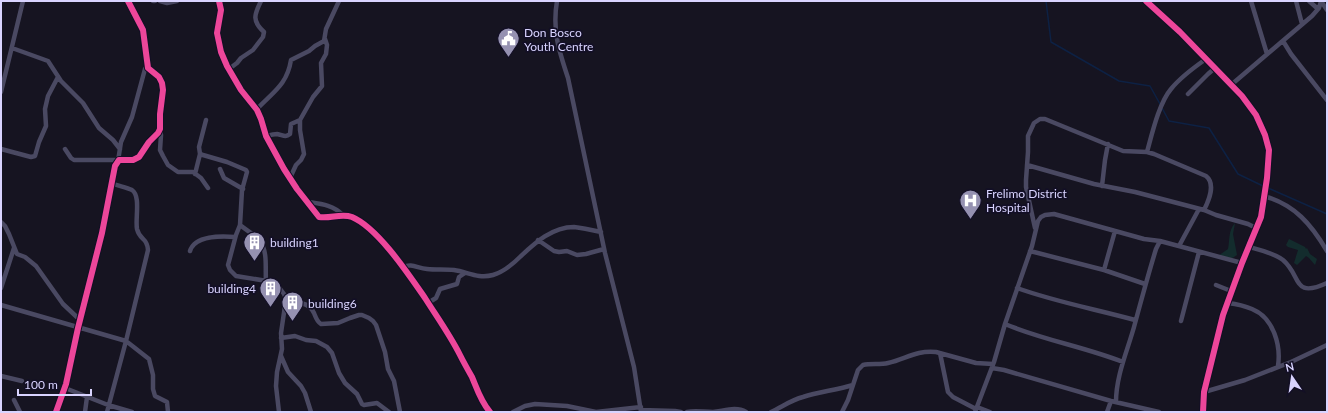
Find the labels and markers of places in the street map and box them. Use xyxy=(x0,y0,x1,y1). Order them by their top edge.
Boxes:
place label: Don Bosco Youth Centre xyxy=(524,25,593,54)
public building icon: Don Bosco Youth Centre xyxy=(496,26,522,59)
place label: Frelimo District Hospital xyxy=(986,186,1068,215)
hospital icon: Frelimo District Hospital xyxy=(957,187,983,220)
building icon: building1 xyxy=(242,229,268,262)
place label: building1 xyxy=(270,235,319,250)
building icon: building4 xyxy=(258,275,284,308)
place label: building4 xyxy=(207,281,256,296)
building icon: building6 xyxy=(279,290,305,323)
place label: building6 xyxy=(308,296,357,311)

